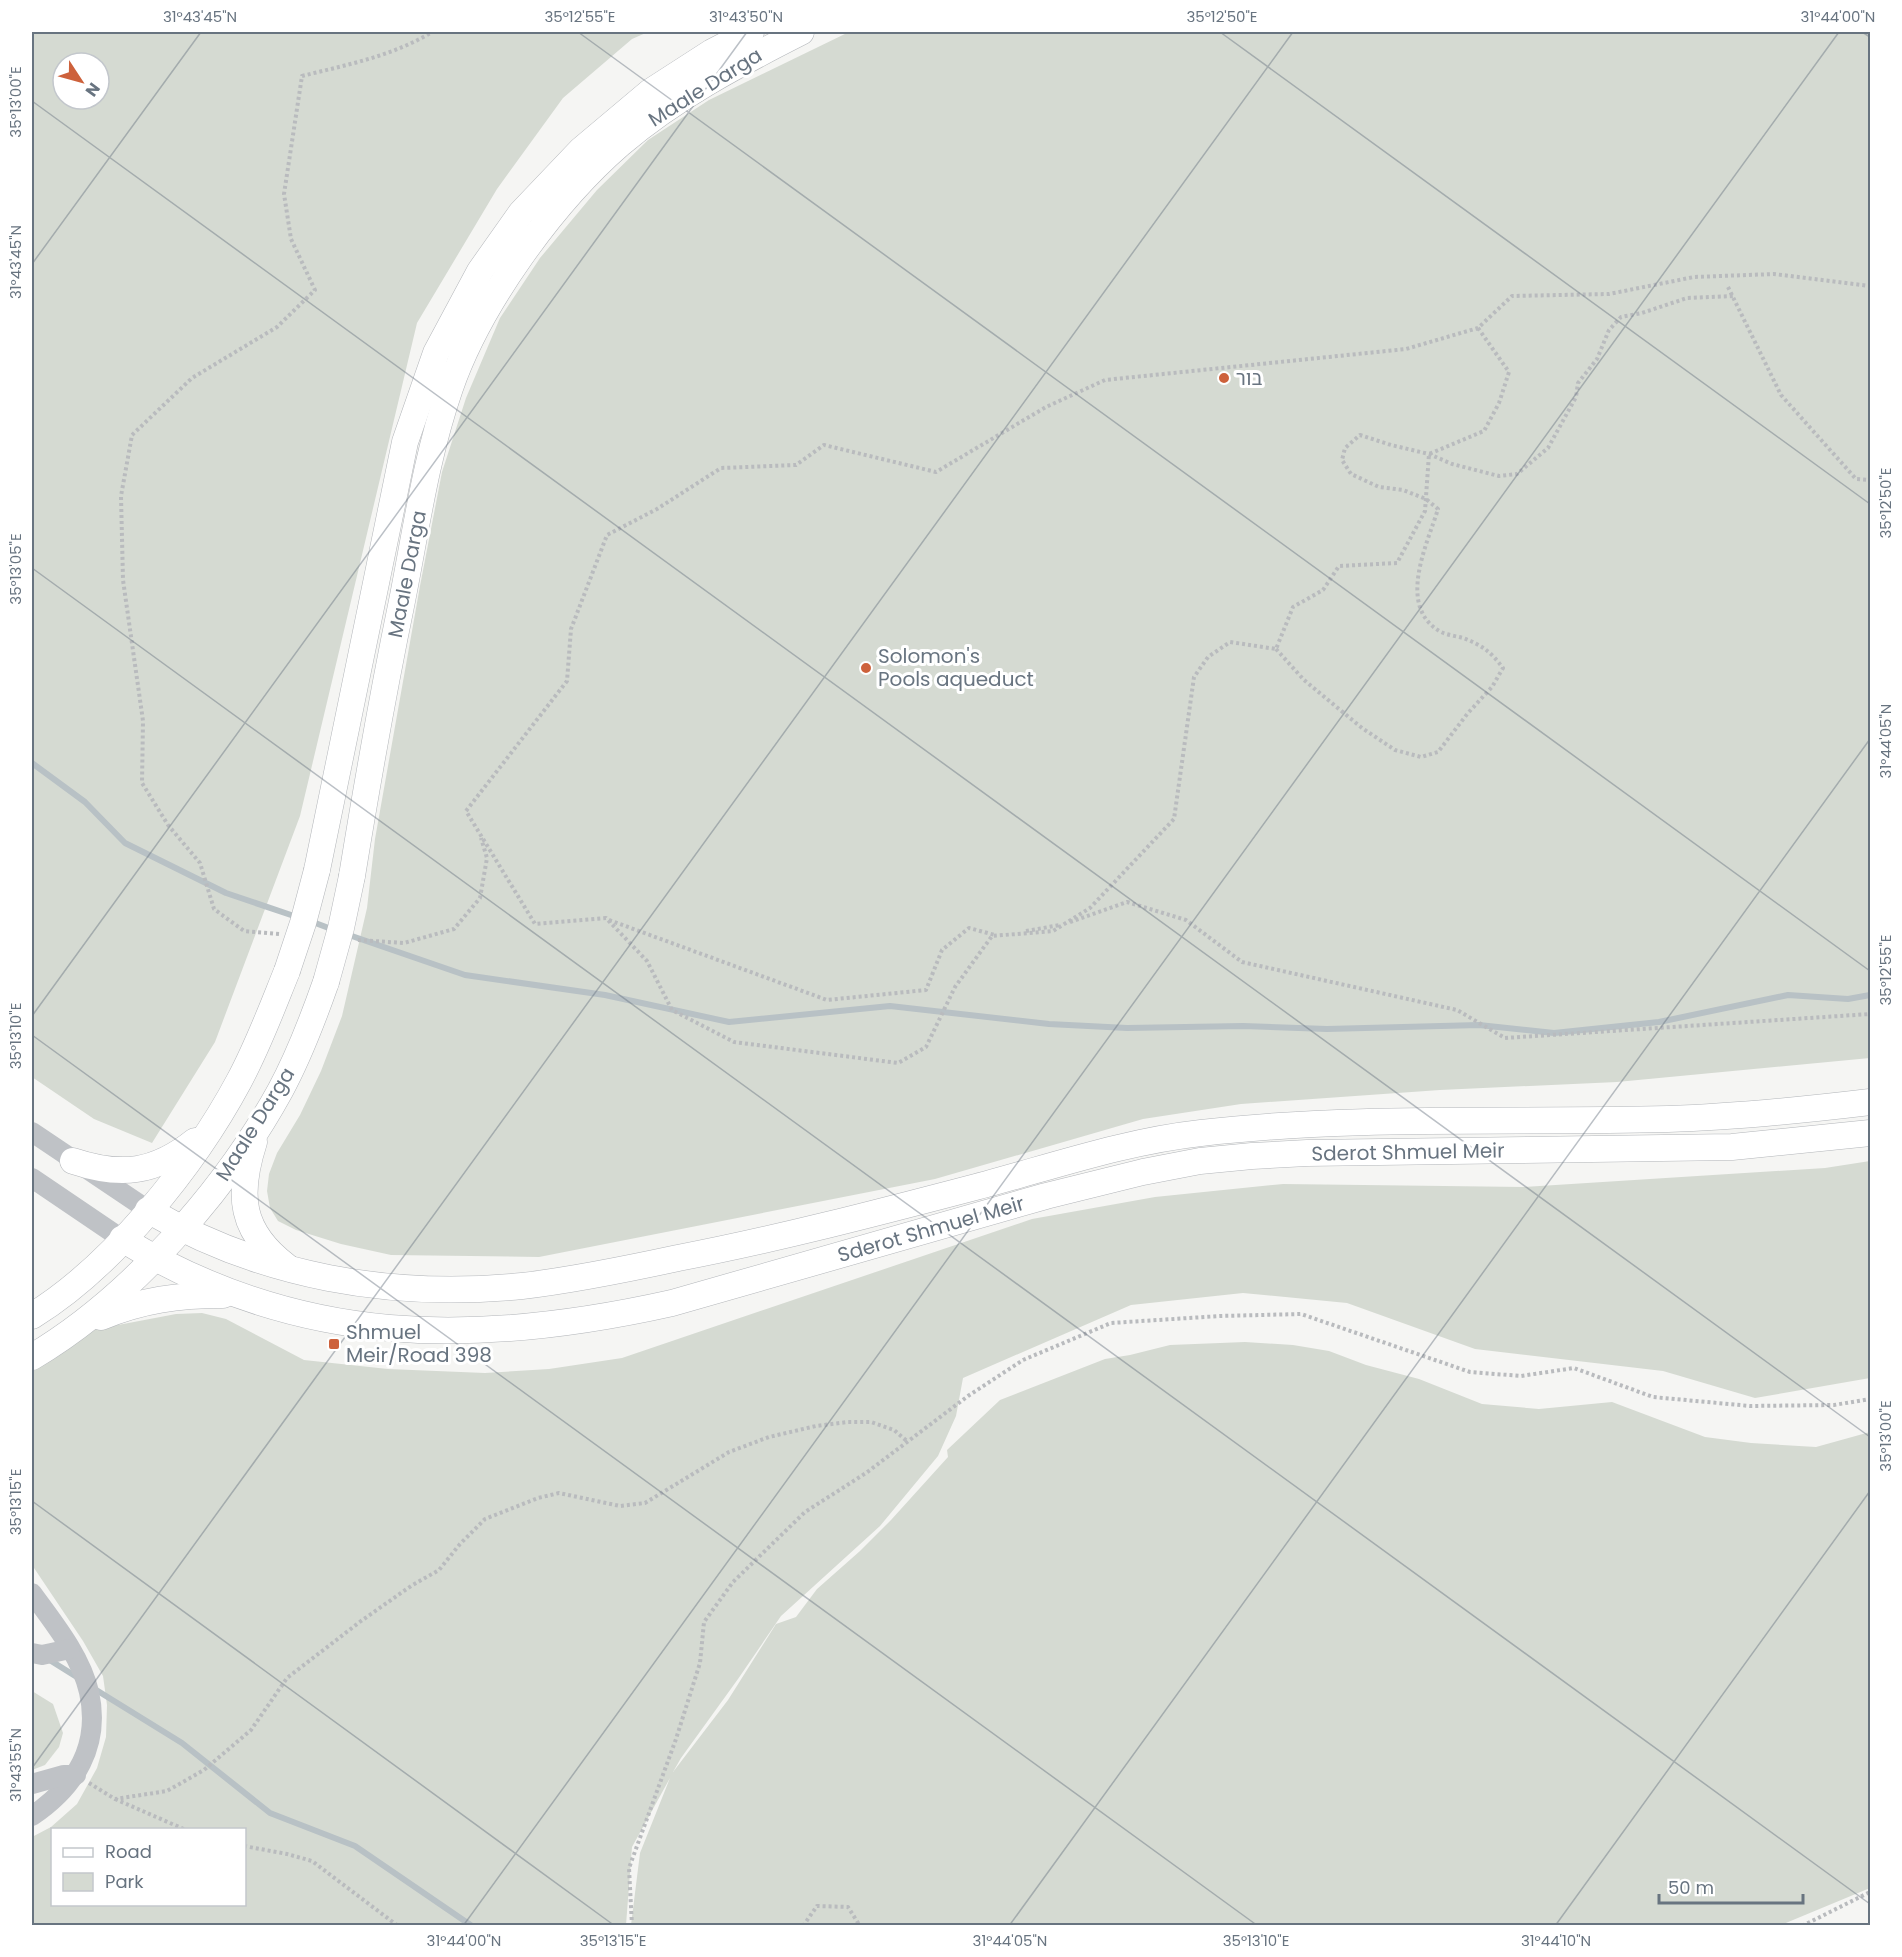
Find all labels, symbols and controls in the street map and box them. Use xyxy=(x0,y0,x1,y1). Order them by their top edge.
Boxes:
text: 31°43'45"N xyxy=(163,6,237,27)
text: 35°12'55"E xyxy=(544,6,616,27)
text: 31°43'50"N xyxy=(709,6,783,27)
text: 35°12'50"E xyxy=(1186,6,1258,27)
text: 31°44'00"N xyxy=(1801,6,1875,27)
street label: Maale Darga xyxy=(643,41,767,133)
north arrow xyxy=(51,51,111,111)
text: 35°13'00"E xyxy=(5,66,26,138)
text: N xyxy=(80,78,106,101)
text: 31°43'45"N xyxy=(5,225,26,299)
place label: בור xyxy=(1236,364,1263,392)
marker: בור xyxy=(1217,371,1231,385)
text: 35°12'50"E xyxy=(1875,467,1896,539)
street label: Maale Darga xyxy=(381,508,433,640)
text: 35°13'05"E xyxy=(5,533,26,605)
place label: Solomon's Pools aqueduct xyxy=(878,642,1034,693)
marker: Solomon's Pools aqueduct xyxy=(859,661,873,675)
text: 31°44'05"N xyxy=(1875,704,1896,778)
text: 35°12'55"E xyxy=(1875,934,1896,1006)
text: 35°13'10"E xyxy=(5,1003,26,1069)
street label: Maale Darga xyxy=(209,1062,301,1186)
street label: Sderot Shmuel Meir xyxy=(1311,1136,1505,1168)
street label: Sderot Shmuel Meir xyxy=(834,1189,1028,1269)
place label: Shmuel Meir/Road 398 xyxy=(346,1318,492,1369)
marker: Shmuel Meir/Road 398 xyxy=(327,1337,341,1351)
text: 35°13'00"E xyxy=(1875,1400,1896,1472)
text: 35°13'15"E xyxy=(5,1469,26,1535)
text: 31°43'55"N xyxy=(5,1728,26,1802)
legend xyxy=(51,1828,246,1906)
text: Road xyxy=(105,1839,152,1864)
scale bar xyxy=(1659,1867,1803,1905)
text: Park xyxy=(105,1869,144,1894)
text: 50 m xyxy=(1668,1875,1714,1900)
text: 31°44'00"N xyxy=(427,1930,501,1951)
text: 35°13'15"E xyxy=(580,1930,646,1951)
text: 31°44'05"N xyxy=(973,1930,1047,1951)
text: 35°13'10"E xyxy=(1223,1930,1289,1951)
text: 31°44'10"N xyxy=(1521,1930,1591,1951)

